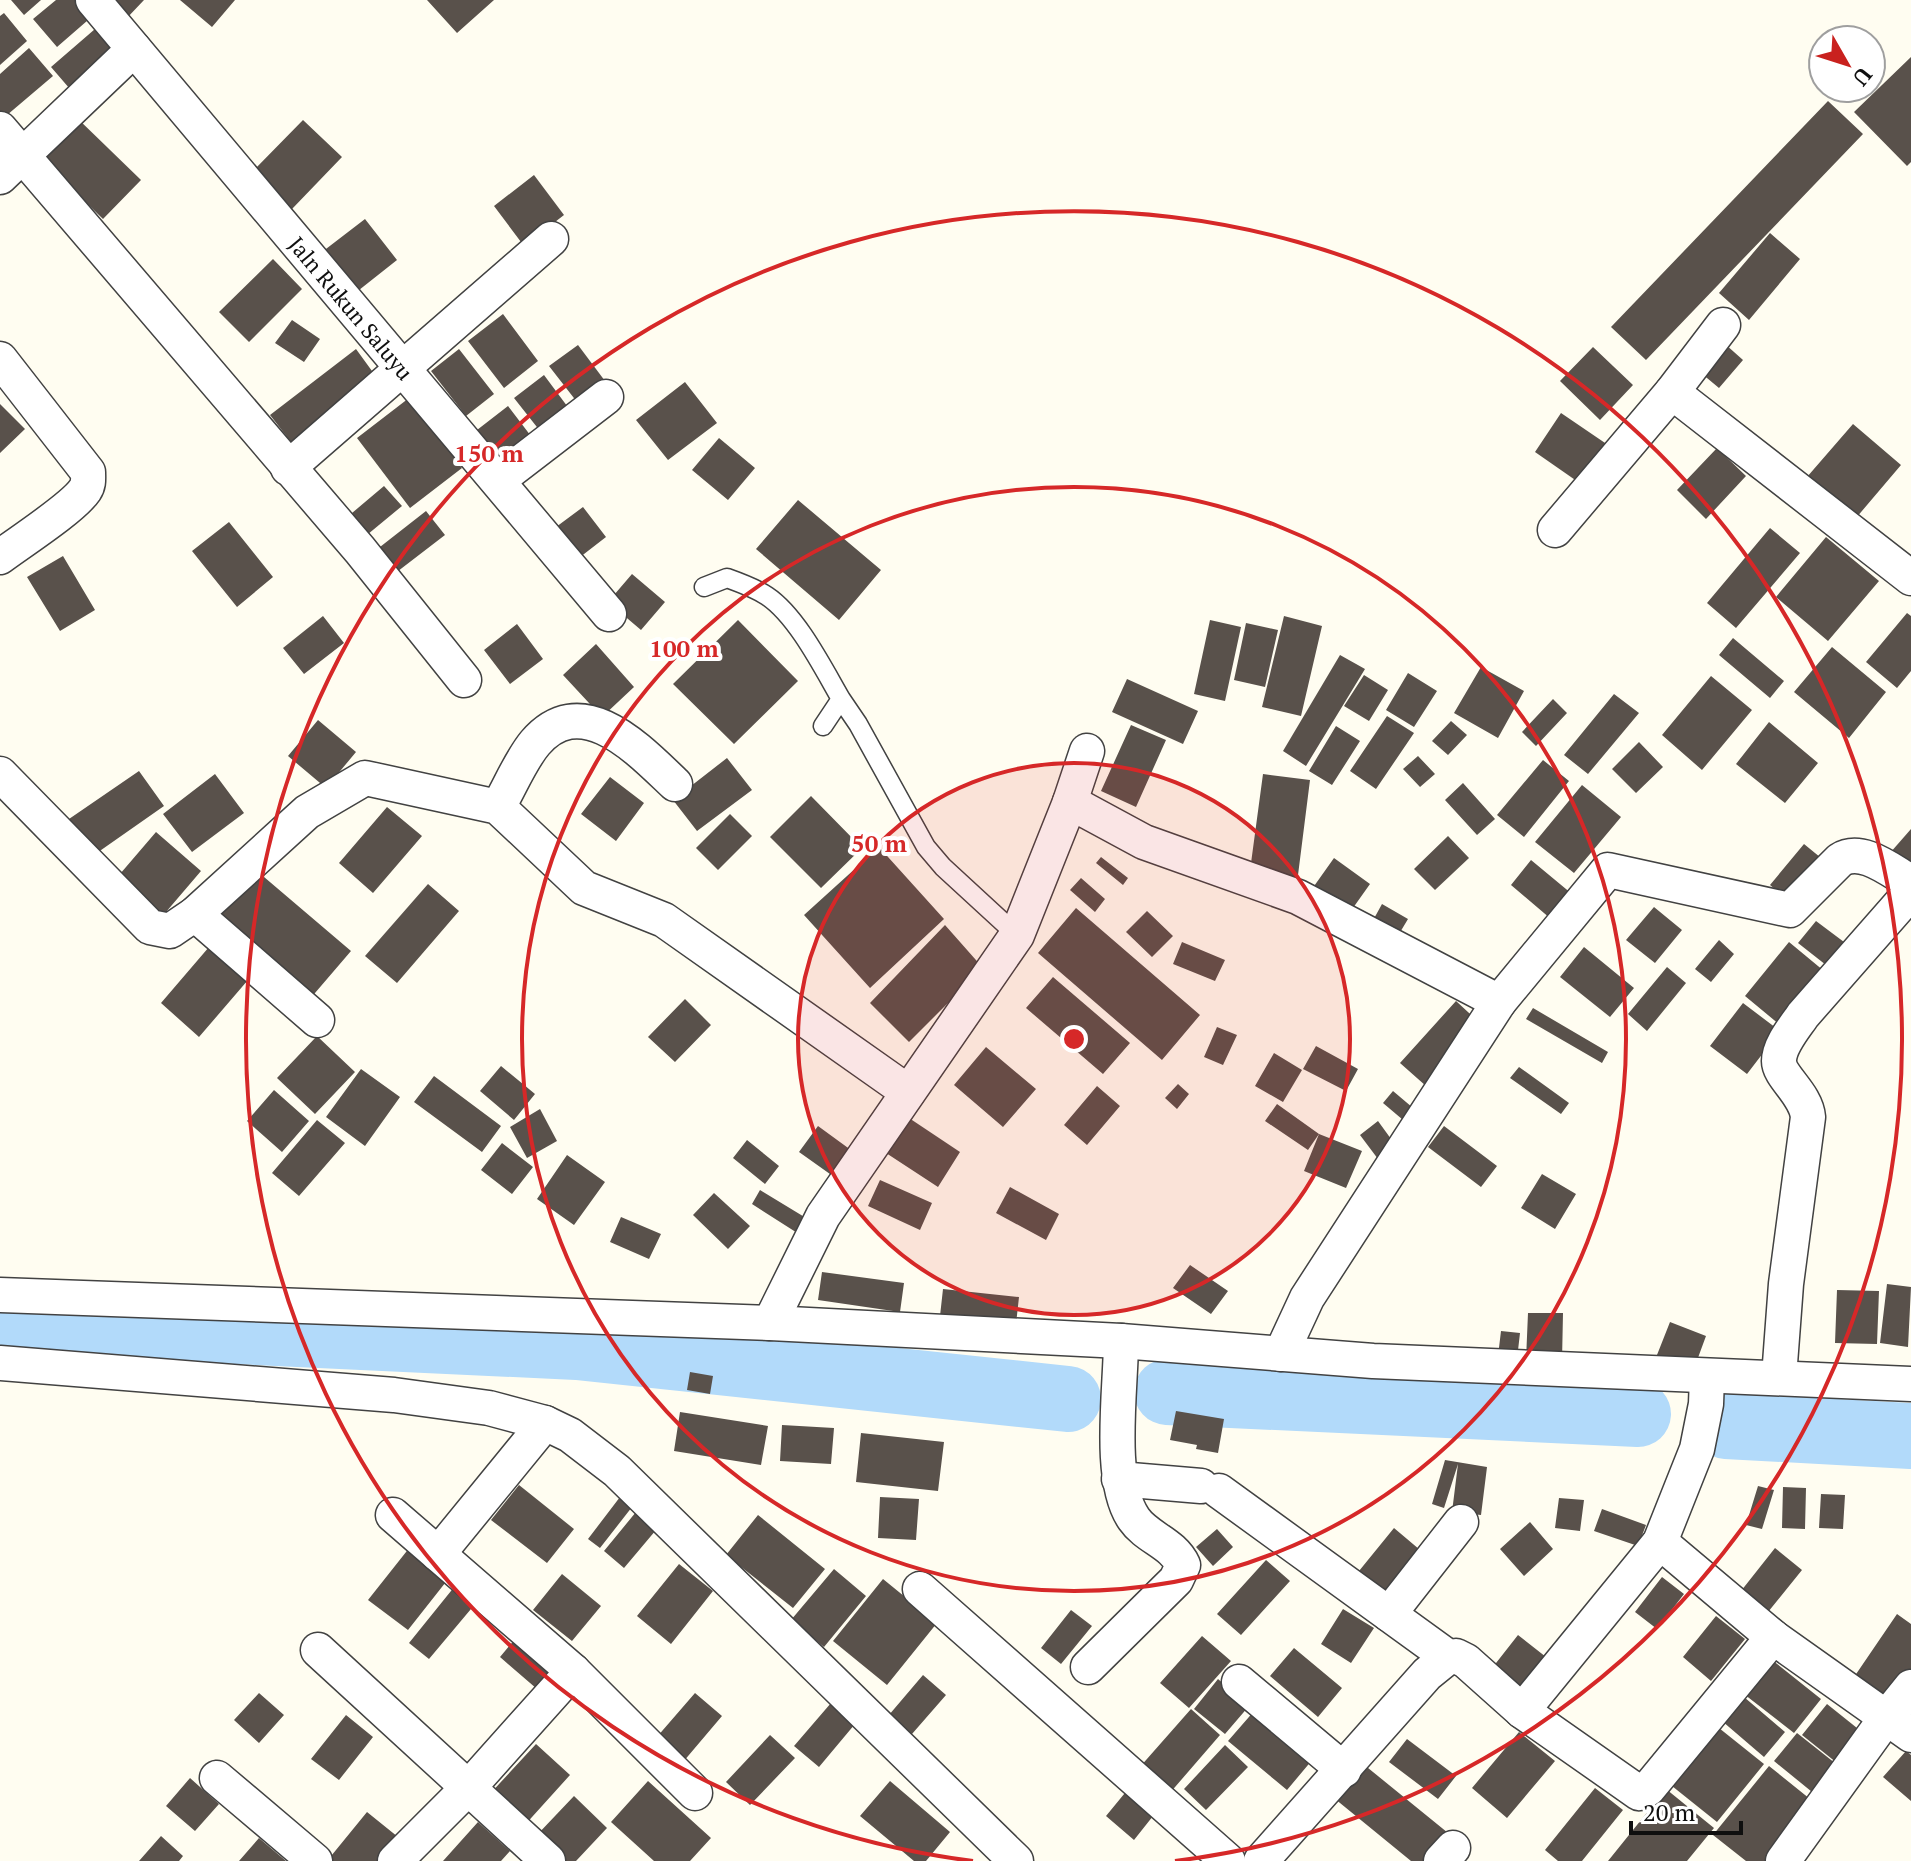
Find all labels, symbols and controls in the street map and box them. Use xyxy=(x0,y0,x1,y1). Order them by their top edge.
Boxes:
north arrow xyxy=(1807,24,1887,104)
text: U xyxy=(1847,62,1879,92)
street label: Jaln Rukun Saluyu xyxy=(283,230,420,386)
text: 150 m xyxy=(454,437,524,469)
text: 100 m xyxy=(649,632,719,664)
text: 50 m xyxy=(851,827,907,859)
centre of rings xyxy=(1060,1025,1088,1053)
scale bar xyxy=(1631,1785,1741,1835)
text: 20 m xyxy=(1643,1796,1695,1828)

